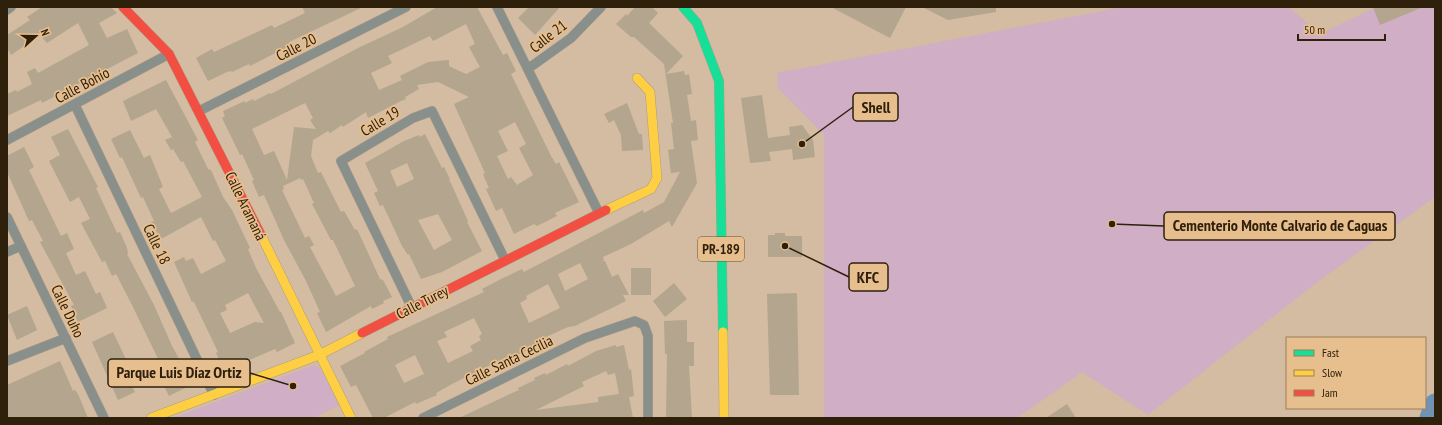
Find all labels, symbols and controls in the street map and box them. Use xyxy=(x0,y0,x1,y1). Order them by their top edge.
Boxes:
street label: Calle 21 xyxy=(525,15,571,57)
north arrow xyxy=(16,16,56,56)
scale bar xyxy=(1298,16,1385,42)
text: 50 m xyxy=(1304,22,1325,37)
text: N xyxy=(38,27,53,38)
street label: Calle 20 xyxy=(273,29,319,65)
street label: Calle Bohío xyxy=(52,63,112,107)
callout: Shell xyxy=(853,93,898,121)
text: Shell xyxy=(862,97,891,117)
street label: Calle 19 xyxy=(357,102,403,140)
street label: Calle Aramaná xyxy=(221,168,271,244)
callout: Cementerio Monte Calvario de Caguas xyxy=(1164,212,1395,240)
text: Cementerio Monte Calvario de Caguas xyxy=(1173,215,1388,235)
street label: Calle 18 xyxy=(139,221,175,267)
road number: PR-189 xyxy=(698,237,744,261)
callout: KFC xyxy=(849,263,888,291)
text: KFC xyxy=(857,267,880,287)
street label: Calle Duho xyxy=(47,281,89,341)
street label: Calle Turey xyxy=(393,281,452,323)
street label: Calle Santa Cecilia xyxy=(462,331,556,389)
legend xyxy=(1286,337,1426,409)
text: Fast xyxy=(1322,345,1340,360)
callout: Parque Luis Díaz Ortiz xyxy=(108,359,250,387)
text: Parque Luis Díaz Ortiz xyxy=(116,362,242,382)
text: Slow xyxy=(1322,365,1343,380)
text: Jam xyxy=(1321,385,1338,400)

